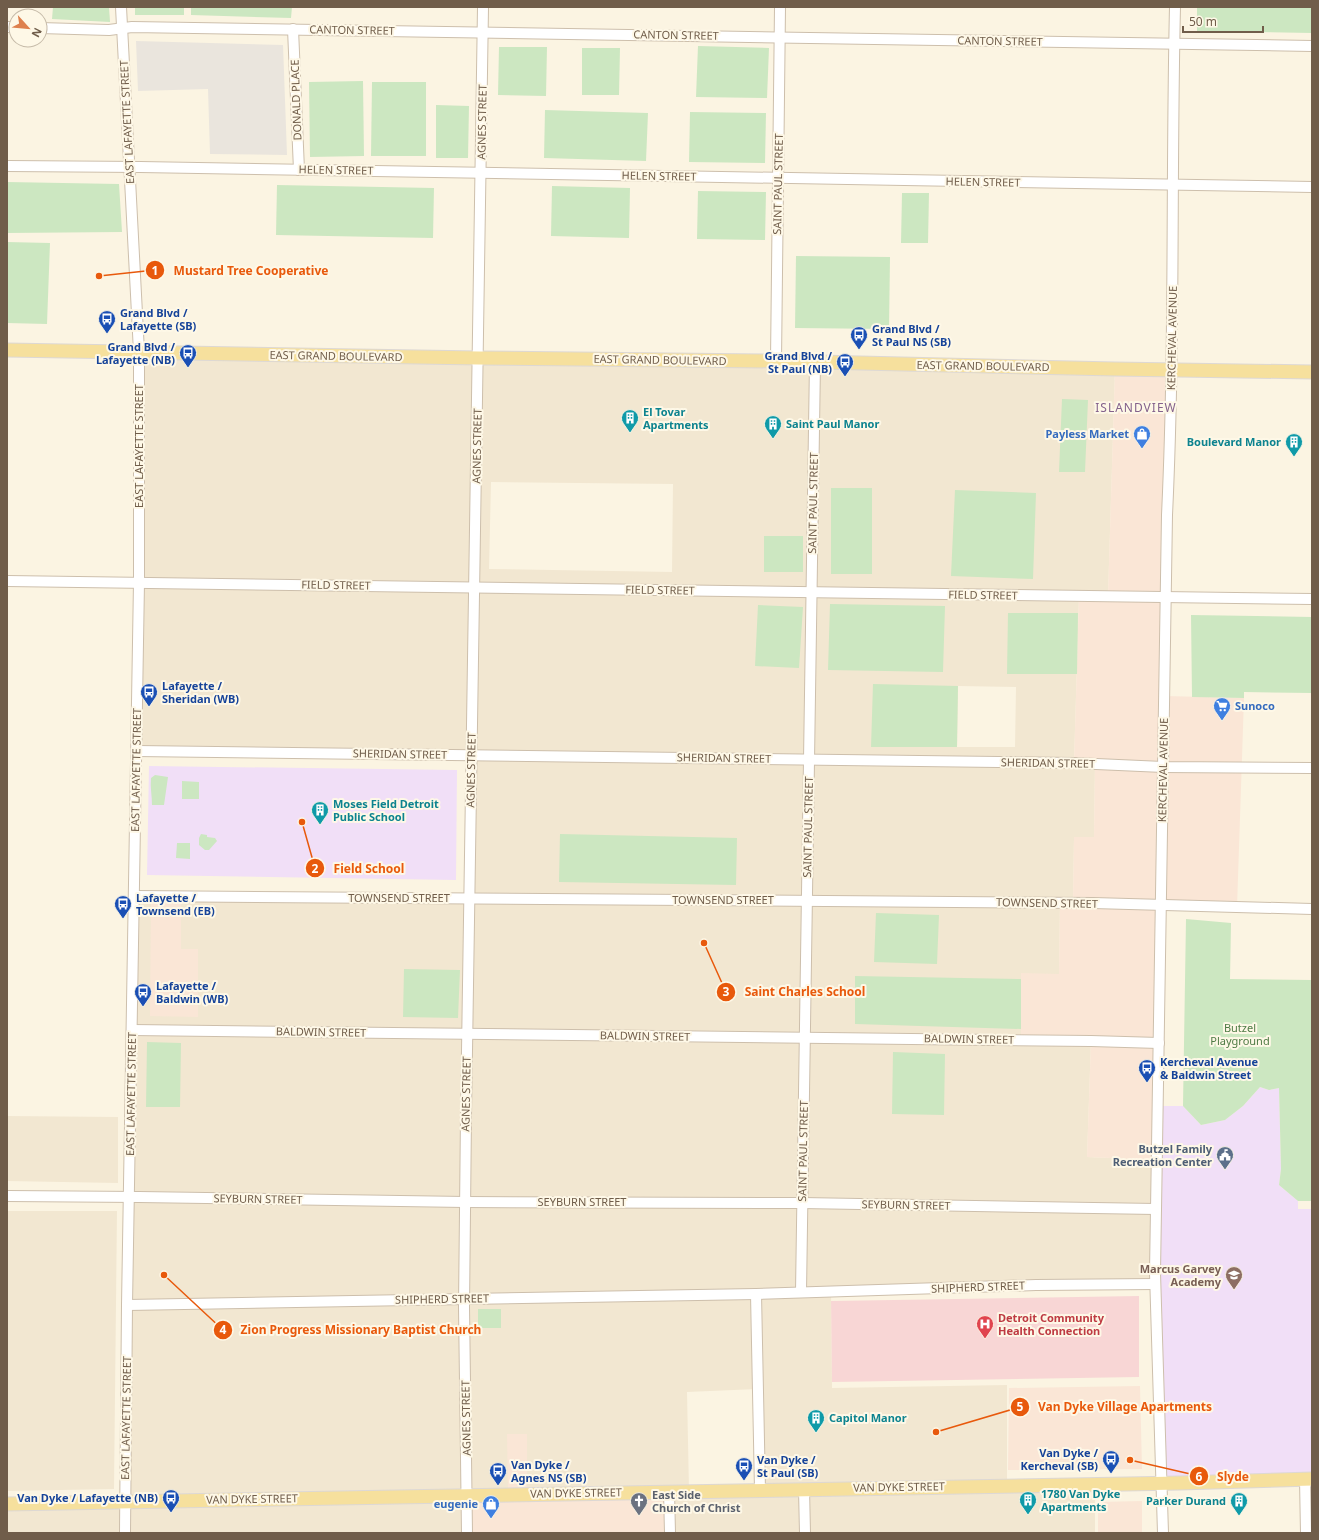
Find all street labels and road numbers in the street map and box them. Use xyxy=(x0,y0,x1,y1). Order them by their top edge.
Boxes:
street label: CANTON STREET xyxy=(309,21,395,38)
street label: CANTON STREET xyxy=(633,26,719,43)
street label: CANTON STREET xyxy=(957,32,1043,49)
street label: DONALD PLACE xyxy=(287,59,304,141)
street label: EAST LAFAYETTE STREET xyxy=(116,60,137,184)
street label: AGNES STREET xyxy=(473,84,490,160)
street label: SAINT PAUL STREET xyxy=(769,133,786,235)
street label: HELEN STREET xyxy=(299,161,373,178)
street label: HELEN STREET xyxy=(622,167,696,184)
street label: HELEN STREET xyxy=(946,173,1020,190)
street label: KERCHEVAL AVENUE xyxy=(1163,286,1180,390)
street label: EAST GRAND BOULEVARD xyxy=(269,347,403,364)
street label: EAST GRAND BOULEVARD xyxy=(593,351,727,368)
street label: EAST GRAND BOULEVARD xyxy=(916,357,1050,374)
street label: EAST LAFAYETTE STREET xyxy=(131,384,146,508)
street label: AGNES STREET xyxy=(468,408,485,484)
street label: SAINT PAUL STREET xyxy=(804,452,821,554)
street label: FIELD STREET xyxy=(301,576,371,593)
street label: FIELD STREET xyxy=(625,581,695,598)
street label: FIELD STREET xyxy=(948,586,1018,603)
street label: EAST LAFAYETTE STREET xyxy=(127,708,144,832)
street label: KERCHEVAL AVENUE xyxy=(1154,718,1171,822)
street label: AGNES STREET xyxy=(462,732,479,808)
street label: SHERIDAN STREET xyxy=(353,745,447,762)
street label: SHERIDAN STREET xyxy=(677,749,771,766)
street label: SHERIDAN STREET xyxy=(1001,754,1095,771)
street label: SAINT PAUL STREET xyxy=(799,776,816,878)
street label: TOWNSEND STREET xyxy=(348,890,450,905)
street label: TOWNSEND STREET xyxy=(672,892,774,907)
street label: TOWNSEND STREET xyxy=(996,894,1098,911)
street label: BALDWIN STREET xyxy=(276,1023,366,1040)
street label: BALDWIN STREET xyxy=(600,1027,690,1044)
street label: BALDWIN STREET xyxy=(924,1030,1014,1047)
street label: EAST LAFAYETTE STREET xyxy=(122,1032,139,1156)
street label: AGNES STREET xyxy=(457,1056,474,1132)
street label: SAINT PAUL STREET xyxy=(794,1100,811,1202)
street label: SEYBURN STREET xyxy=(213,1190,303,1207)
street label: SEYBURN STREET xyxy=(538,1194,626,1209)
street label: SEYBURN STREET xyxy=(861,1196,951,1213)
street label: SHIPHERD STREET xyxy=(931,1277,1025,1296)
street label: SHIPHERD STREET xyxy=(395,1290,489,1307)
street label: EAST LAFAYETTE STREET xyxy=(117,1356,134,1480)
street label: AGNES STREET xyxy=(457,1380,474,1456)
street label: VAN DYKE STREET xyxy=(853,1478,945,1495)
street label: VAN DYKE STREET xyxy=(530,1484,622,1501)
street label: VAN DYKE STREET xyxy=(206,1490,298,1507)

